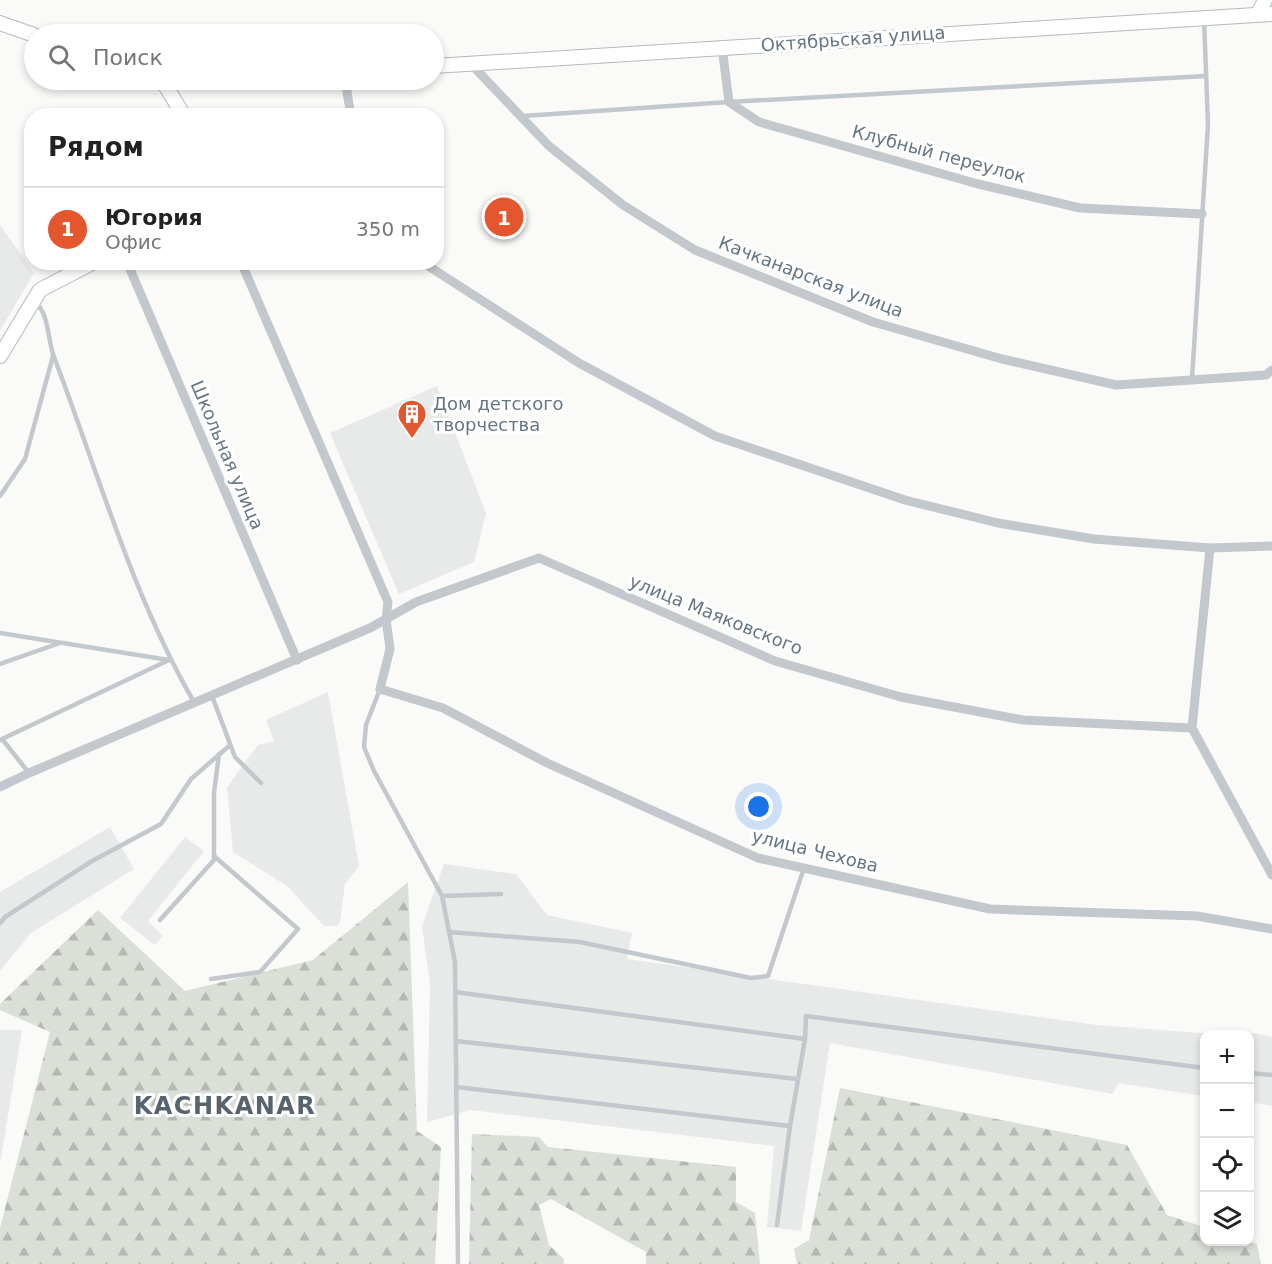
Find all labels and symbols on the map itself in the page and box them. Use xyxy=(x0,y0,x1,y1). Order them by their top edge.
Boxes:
street label: Октябрьская улица xyxy=(760,22,946,55)
street label: Клубный переулок xyxy=(850,120,1028,187)
pin: 1 xyxy=(484,194,524,240)
street label: Качканарская улица xyxy=(716,232,906,321)
street label: Школьная улица xyxy=(187,377,268,532)
place label: Дом детского творчества xyxy=(433,393,564,435)
building icon: Дом детского творчества xyxy=(396,398,428,440)
street label: улица Маяковского xyxy=(626,570,806,659)
your location xyxy=(744,792,773,821)
street label: улица Чехова xyxy=(750,825,881,876)
district label: KACHKANAR xyxy=(134,1092,316,1120)

